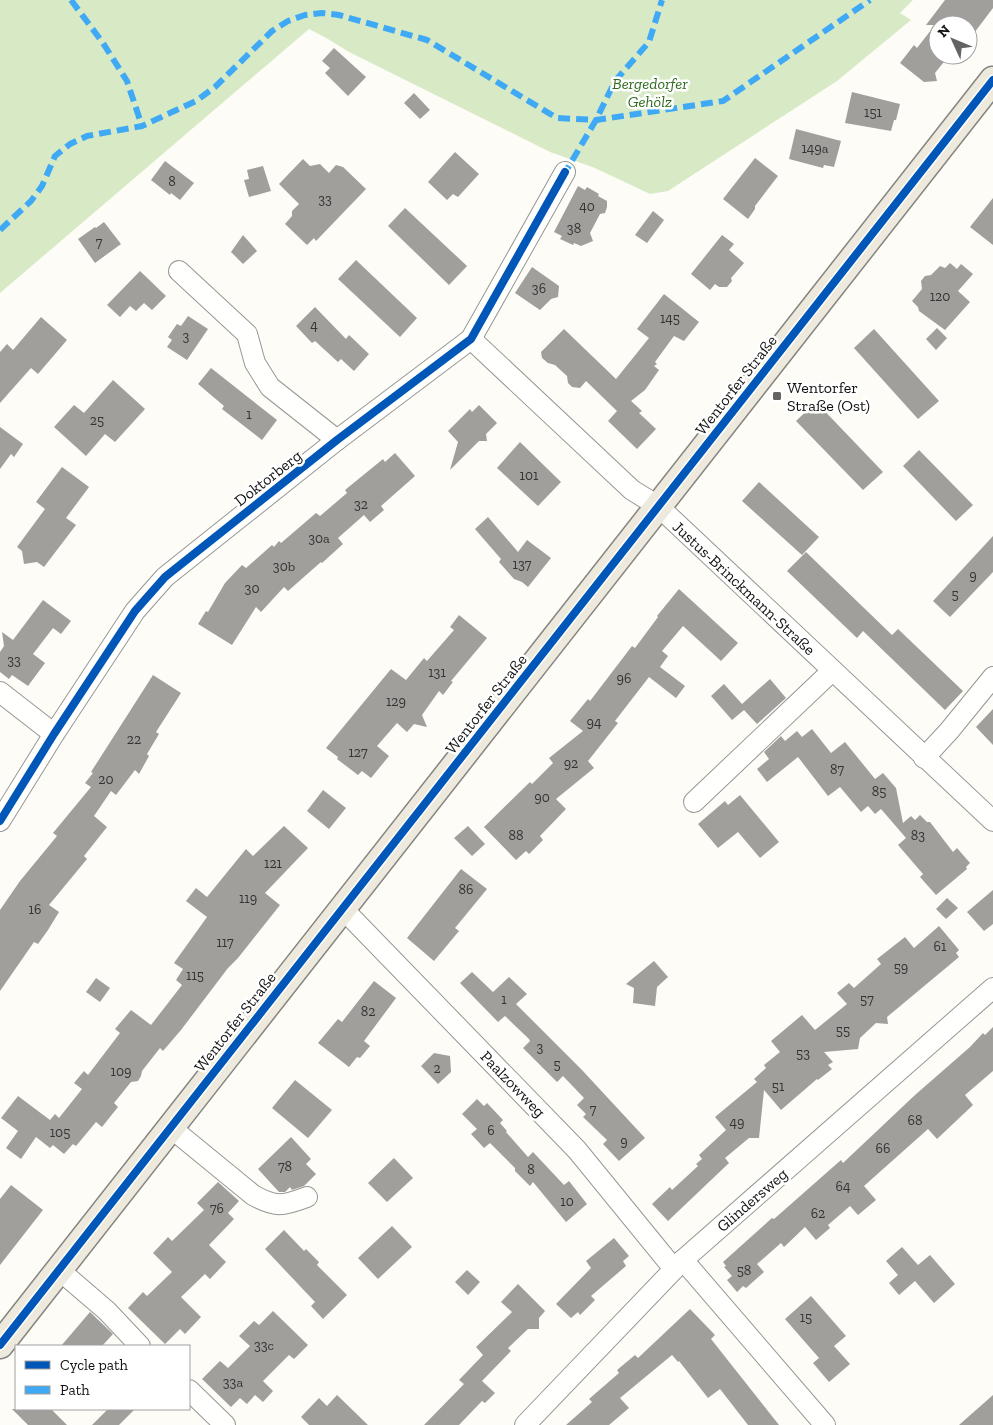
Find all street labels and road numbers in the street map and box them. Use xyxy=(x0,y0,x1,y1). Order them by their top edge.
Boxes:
street label: Wentorfer Straße xyxy=(691,331,781,439)
street label: Doktorberg xyxy=(231,446,306,510)
street label: Justus-Brinckmann-Straße xyxy=(669,517,819,659)
street label: Wentorfer Straße xyxy=(441,650,531,758)
street label: Wentorfer Straße xyxy=(190,968,280,1076)
street label: Paalzowweg xyxy=(477,1047,549,1121)
street label: Glindersweg xyxy=(713,1164,791,1236)

